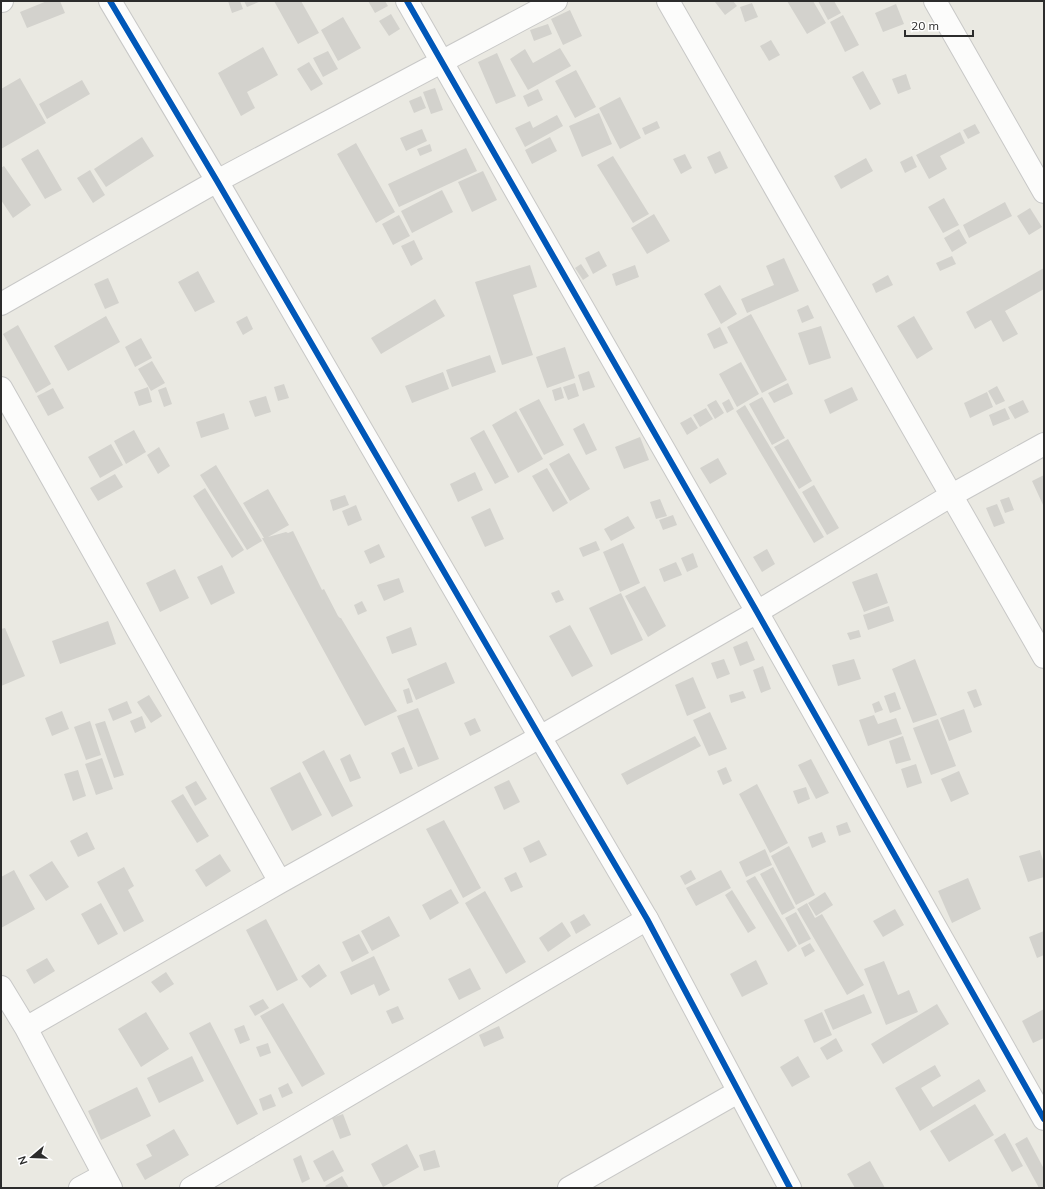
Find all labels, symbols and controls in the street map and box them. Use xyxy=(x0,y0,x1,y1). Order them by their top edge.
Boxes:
scale bar xyxy=(905,12,973,38)
text: 20 m xyxy=(911,18,939,33)
north arrow xyxy=(12,1137,52,1177)
text: N xyxy=(15,1154,31,1166)

